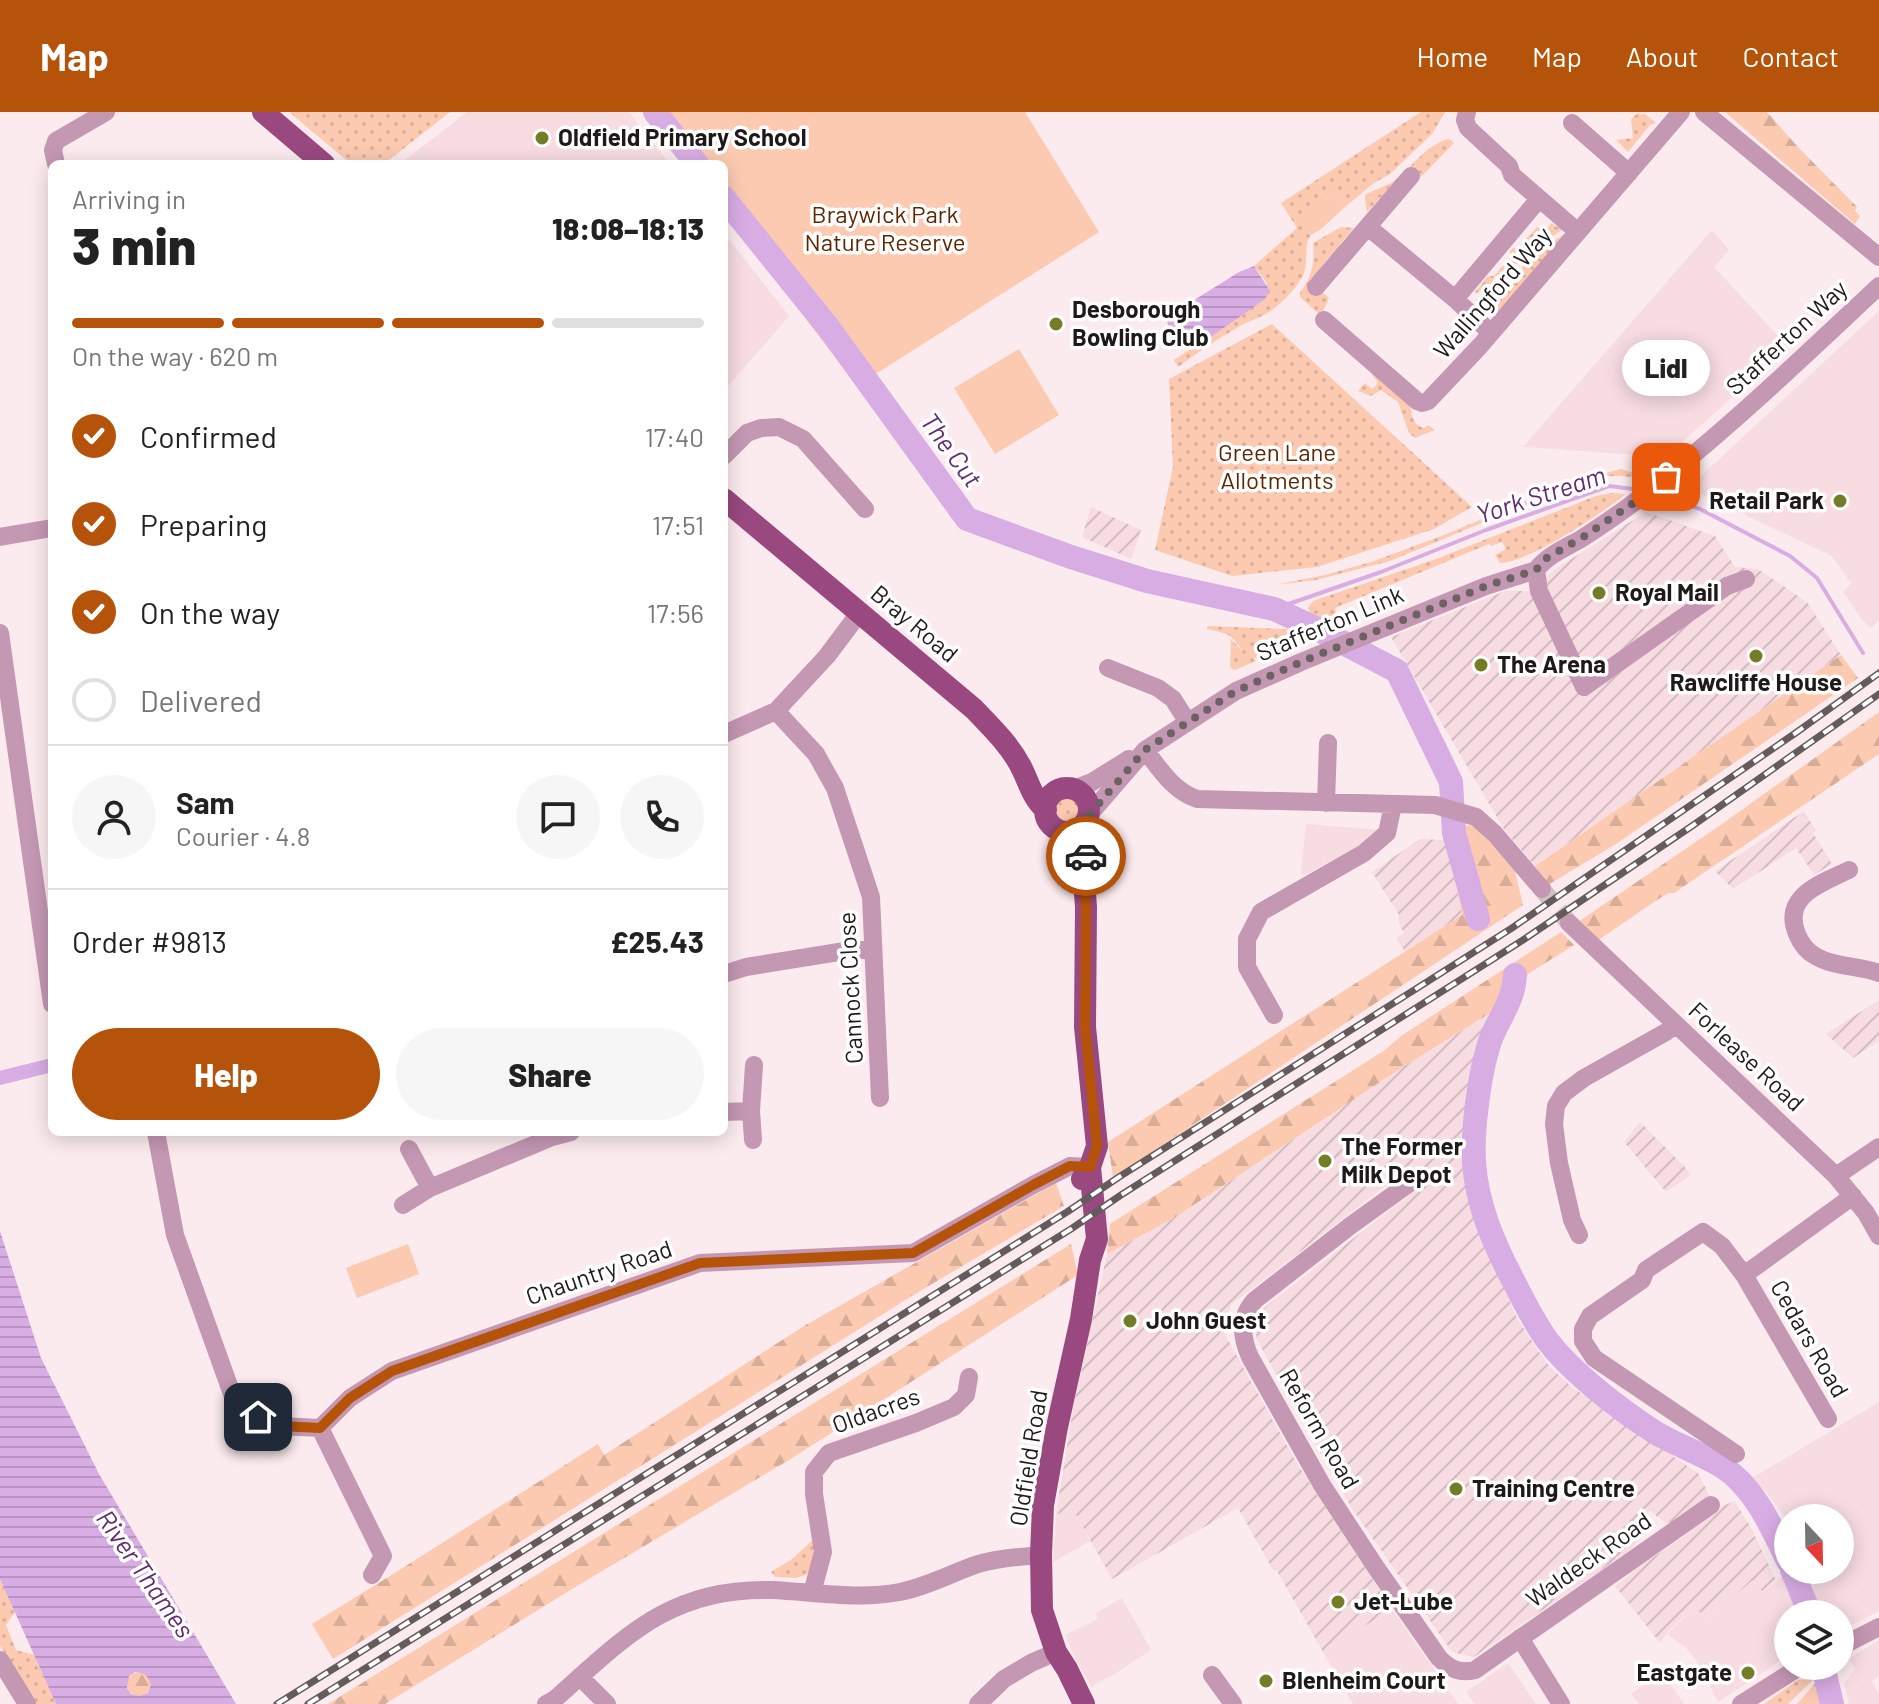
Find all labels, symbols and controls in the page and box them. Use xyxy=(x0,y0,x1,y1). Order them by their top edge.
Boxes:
text: Map xyxy=(40,33,109,79)
text: Home xyxy=(1417,39,1488,73)
text: Map xyxy=(1532,39,1582,73)
text: About xyxy=(1626,39,1698,73)
text: Contact xyxy=(1742,39,1839,73)
place label: Oldfield Primary School xyxy=(558,122,807,151)
marker: Oldfield Primary School xyxy=(533,129,551,147)
text: Arriving in xyxy=(72,183,186,214)
park label: Braywick Park Nature Reserve xyxy=(805,199,965,256)
text: 18:08–18:13 xyxy=(552,210,704,246)
text: 3 min xyxy=(72,213,196,275)
street label: Wallingford Way xyxy=(1427,220,1557,364)
street label: Stafferton Way xyxy=(1719,273,1853,400)
place label: Desborough Bowling Club xyxy=(1072,294,1209,351)
marker: Desborough Bowling Club xyxy=(1047,315,1065,333)
text: On the way · 620 m xyxy=(72,340,278,371)
callout: Lidl xyxy=(1622,341,1710,397)
text: Lidl xyxy=(1645,352,1687,383)
water label: The Cut xyxy=(915,406,990,492)
icon: check xyxy=(72,414,116,458)
text: Confirmed xyxy=(140,418,277,454)
text: 17:40 xyxy=(645,421,704,452)
park label: Green Lane Allotments xyxy=(1218,437,1336,494)
pin xyxy=(1632,443,1700,511)
icon: bag xyxy=(1644,455,1688,499)
water label: York Stream xyxy=(1472,458,1609,529)
place label: Retail Park xyxy=(1709,485,1824,514)
marker: Retail Park xyxy=(1831,492,1849,510)
icon: check xyxy=(72,502,116,546)
text: Preparing xyxy=(140,506,267,542)
text: 17:51 xyxy=(652,509,704,540)
place label: Royal Mail xyxy=(1615,577,1719,606)
street label: Bray Road xyxy=(866,578,964,668)
street label: Stafferton Link xyxy=(1252,579,1407,667)
marker: Royal Mail xyxy=(1590,584,1608,602)
icon: check xyxy=(72,590,116,634)
text: On the way xyxy=(140,594,280,630)
text: 17:56 xyxy=(647,597,704,628)
marker: Rawcliffe House xyxy=(1747,647,1765,665)
place label: The Arena xyxy=(1497,649,1606,678)
marker: The Arena xyxy=(1472,656,1490,674)
place label: Rawcliffe House xyxy=(1670,667,1842,696)
text: Delivered xyxy=(140,682,262,718)
button: person xyxy=(72,775,156,859)
button: chat xyxy=(516,775,600,859)
button: phone xyxy=(620,775,704,859)
text: Sam xyxy=(176,784,235,820)
courier xyxy=(1046,816,1126,896)
text: Courier · 4.8 xyxy=(176,820,310,851)
icon: car xyxy=(1064,834,1108,878)
street label: Cannock Close xyxy=(831,911,868,1065)
text: Order #9813 xyxy=(72,923,227,959)
text: £25.43 xyxy=(610,923,704,959)
street label: Forlease Road xyxy=(1683,995,1811,1117)
button: Help xyxy=(72,1028,380,1120)
button: Share xyxy=(396,1028,704,1120)
place label: The Former Milk Depot xyxy=(1341,1131,1463,1188)
marker: The Former Milk Depot xyxy=(1316,1152,1334,1170)
street label: Chauntry Road xyxy=(522,1233,675,1310)
street label: Cedars Road xyxy=(1765,1274,1856,1402)
place label: John Guest xyxy=(1146,1305,1266,1334)
marker: John Guest xyxy=(1121,1312,1139,1330)
street label: Reform Road xyxy=(1274,1363,1366,1494)
street label: Oldacres xyxy=(828,1380,923,1439)
pin xyxy=(224,1383,292,1451)
street label: Oldfield Road xyxy=(1002,1388,1053,1528)
icon: home xyxy=(236,1395,280,1439)
place label: Training Centre xyxy=(1472,1473,1635,1502)
marker: Training Centre xyxy=(1447,1480,1465,1498)
water label: River Thames xyxy=(91,1503,202,1643)
north arrow xyxy=(1774,1504,1854,1584)
map controls xyxy=(1774,1504,1854,1680)
street label: Waldeck Road xyxy=(1520,1505,1656,1613)
place label: Jet-Lube xyxy=(1354,1586,1453,1615)
marker: Jet-Lube xyxy=(1329,1593,1347,1611)
button: layers xyxy=(1774,1600,1854,1680)
place label: Eastgate xyxy=(1636,1657,1732,1686)
marker: Eastgate xyxy=(1739,1664,1757,1682)
place label: Blenheim Court xyxy=(1282,1665,1446,1694)
marker: Blenheim Court xyxy=(1257,1672,1275,1690)

